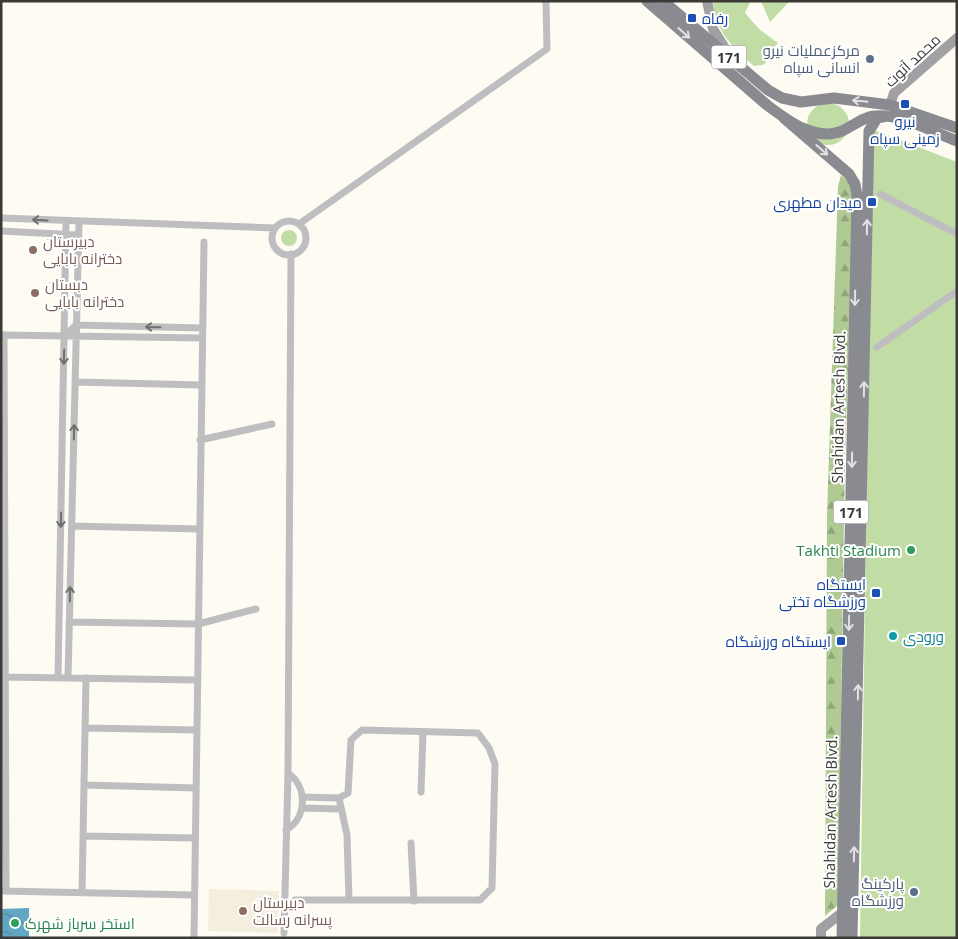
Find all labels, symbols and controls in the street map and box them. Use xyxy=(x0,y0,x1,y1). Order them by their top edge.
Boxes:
place label: رفاه xyxy=(702,8,728,28)
marker: رفاه xyxy=(686,12,698,24)
one-way arrow xyxy=(678,27,691,39)
street label: محمد آتوت xyxy=(880,29,944,91)
place label: مرکزعملیات نیرو انسانی سپاه xyxy=(763,40,860,78)
road number: 171 xyxy=(712,46,746,68)
marker: مرکزعملیات نیرو انسانی سپاه xyxy=(864,53,876,65)
one-way arrow xyxy=(852,96,868,106)
marker: نیرو زمینی سپاه xyxy=(899,98,911,110)
place label: نیرو زمینی سپاه xyxy=(870,111,940,149)
one-way arrow xyxy=(815,144,828,155)
place label: میدان مطهری xyxy=(773,192,862,213)
marker: میدان مطهری xyxy=(866,196,878,208)
one-way arrow xyxy=(32,215,48,224)
one-way arrow xyxy=(862,219,872,235)
place label: دبیرستان دخترانه بابایی xyxy=(43,231,122,269)
marker: دبیرستان دخترانه بابایی xyxy=(27,244,39,256)
place label: دبستان دخترانه بابایی xyxy=(45,274,124,312)
marker: دبستان دخترانه بابایی xyxy=(29,287,41,299)
one-way arrow xyxy=(850,290,860,306)
one-way arrow xyxy=(145,322,162,332)
street label: Shahidan Artesh Blvd. xyxy=(827,330,849,484)
one-way arrow xyxy=(59,349,69,365)
one-way arrow xyxy=(859,381,869,398)
one-way arrow xyxy=(69,424,79,440)
one-way arrow xyxy=(847,452,857,468)
road number: 171 xyxy=(834,501,868,524)
one-way arrow xyxy=(56,512,66,528)
place label: Takhti Stadium xyxy=(796,540,901,560)
marker: Takhti Stadium xyxy=(905,544,917,556)
place label: ایستگاه ورزشگاه تختی xyxy=(779,574,866,612)
one-way arrow xyxy=(65,586,75,602)
marker: ایستگاه ورزشگاه تختی xyxy=(870,587,882,599)
one-way arrow xyxy=(844,614,854,630)
place label: ورودی xyxy=(903,626,944,647)
marker: ورودی xyxy=(887,630,899,642)
place label: ایستگاه ورزشگاه xyxy=(726,631,831,651)
marker: ایستگاه ورزشگاه xyxy=(835,635,847,647)
one-way arrow xyxy=(853,684,862,700)
street label: Shahidan Artesh Blvd. xyxy=(819,735,841,889)
one-way arrow xyxy=(849,846,859,862)
place label: پارکینگ ورزشگاه xyxy=(852,873,904,910)
marker: پارکینگ ورزشگاه xyxy=(908,886,920,898)
place label: دبیرستان پسرانه رسالت xyxy=(253,892,332,930)
marker: دبیرستان پسرانه رسالت xyxy=(237,905,249,917)
place label: استخر سرباز شهرک xyxy=(25,913,135,934)
marker: استخر سرباز شهرک xyxy=(9,917,21,929)

